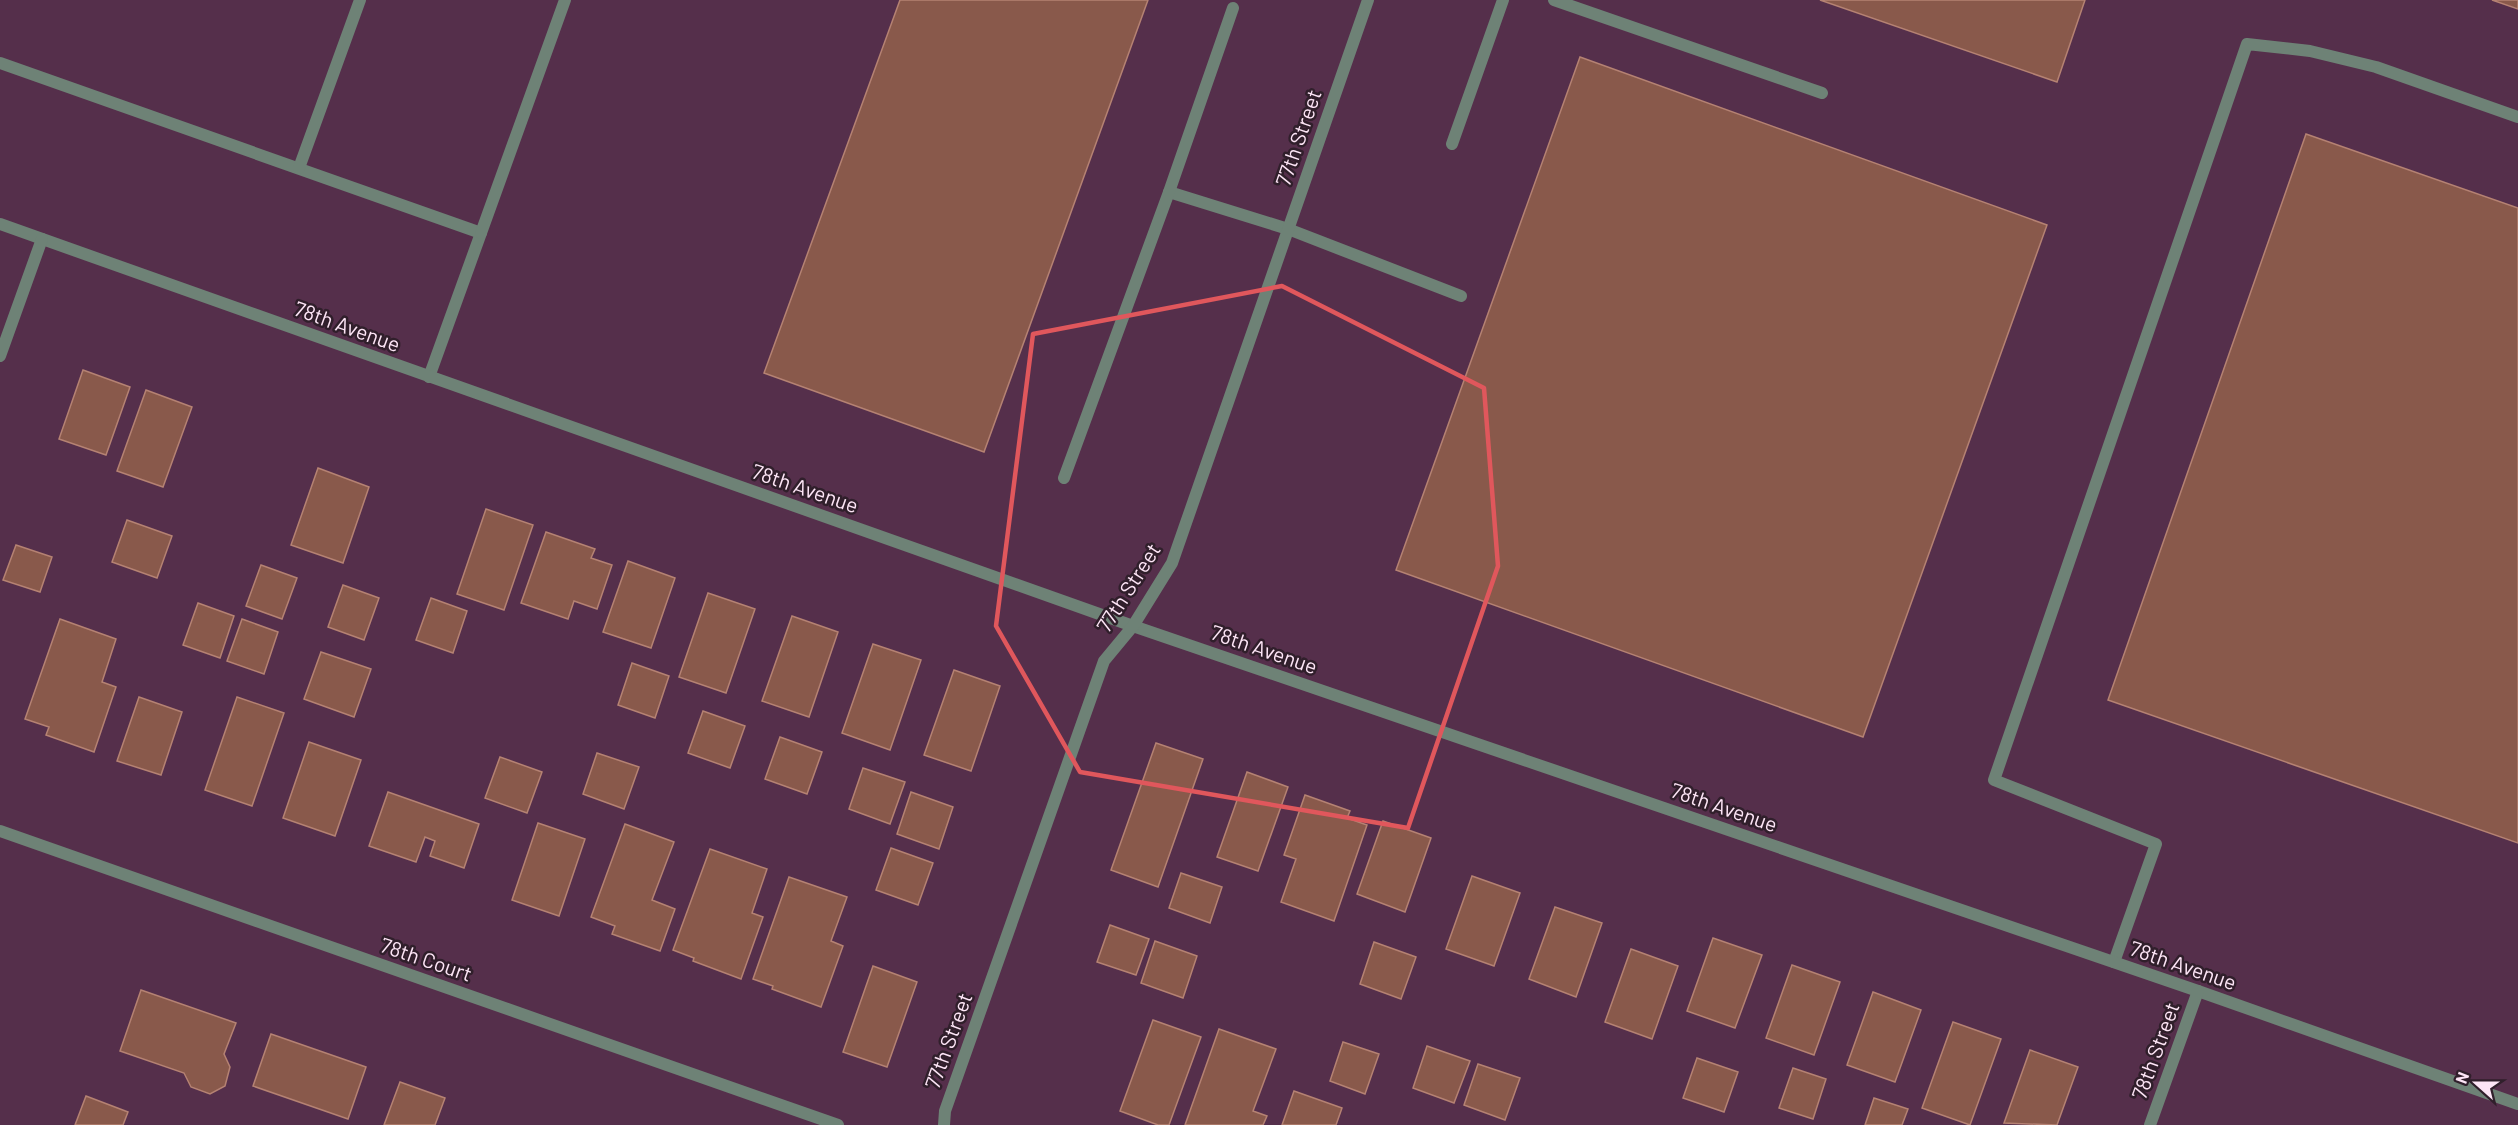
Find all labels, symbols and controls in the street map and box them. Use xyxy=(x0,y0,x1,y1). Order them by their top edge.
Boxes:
street label: 77th Street xyxy=(1269,86,1326,189)
street label: 78th Avenue xyxy=(291,295,404,356)
street label: 78th Avenue xyxy=(749,458,862,517)
street label: 77th Street xyxy=(1091,538,1165,636)
street label: 78th Avenue xyxy=(1208,619,1321,678)
street label: 78th Avenue xyxy=(1668,777,1781,836)
street label: 78th Court xyxy=(377,931,475,986)
street label: 78th Avenue xyxy=(2127,935,2240,994)
street label: 77th Street xyxy=(919,989,976,1092)
street label: 78th Street xyxy=(2126,999,2184,1102)
north arrow xyxy=(2446,1053,2506,1113)
text: N xyxy=(2451,1069,2472,1086)

